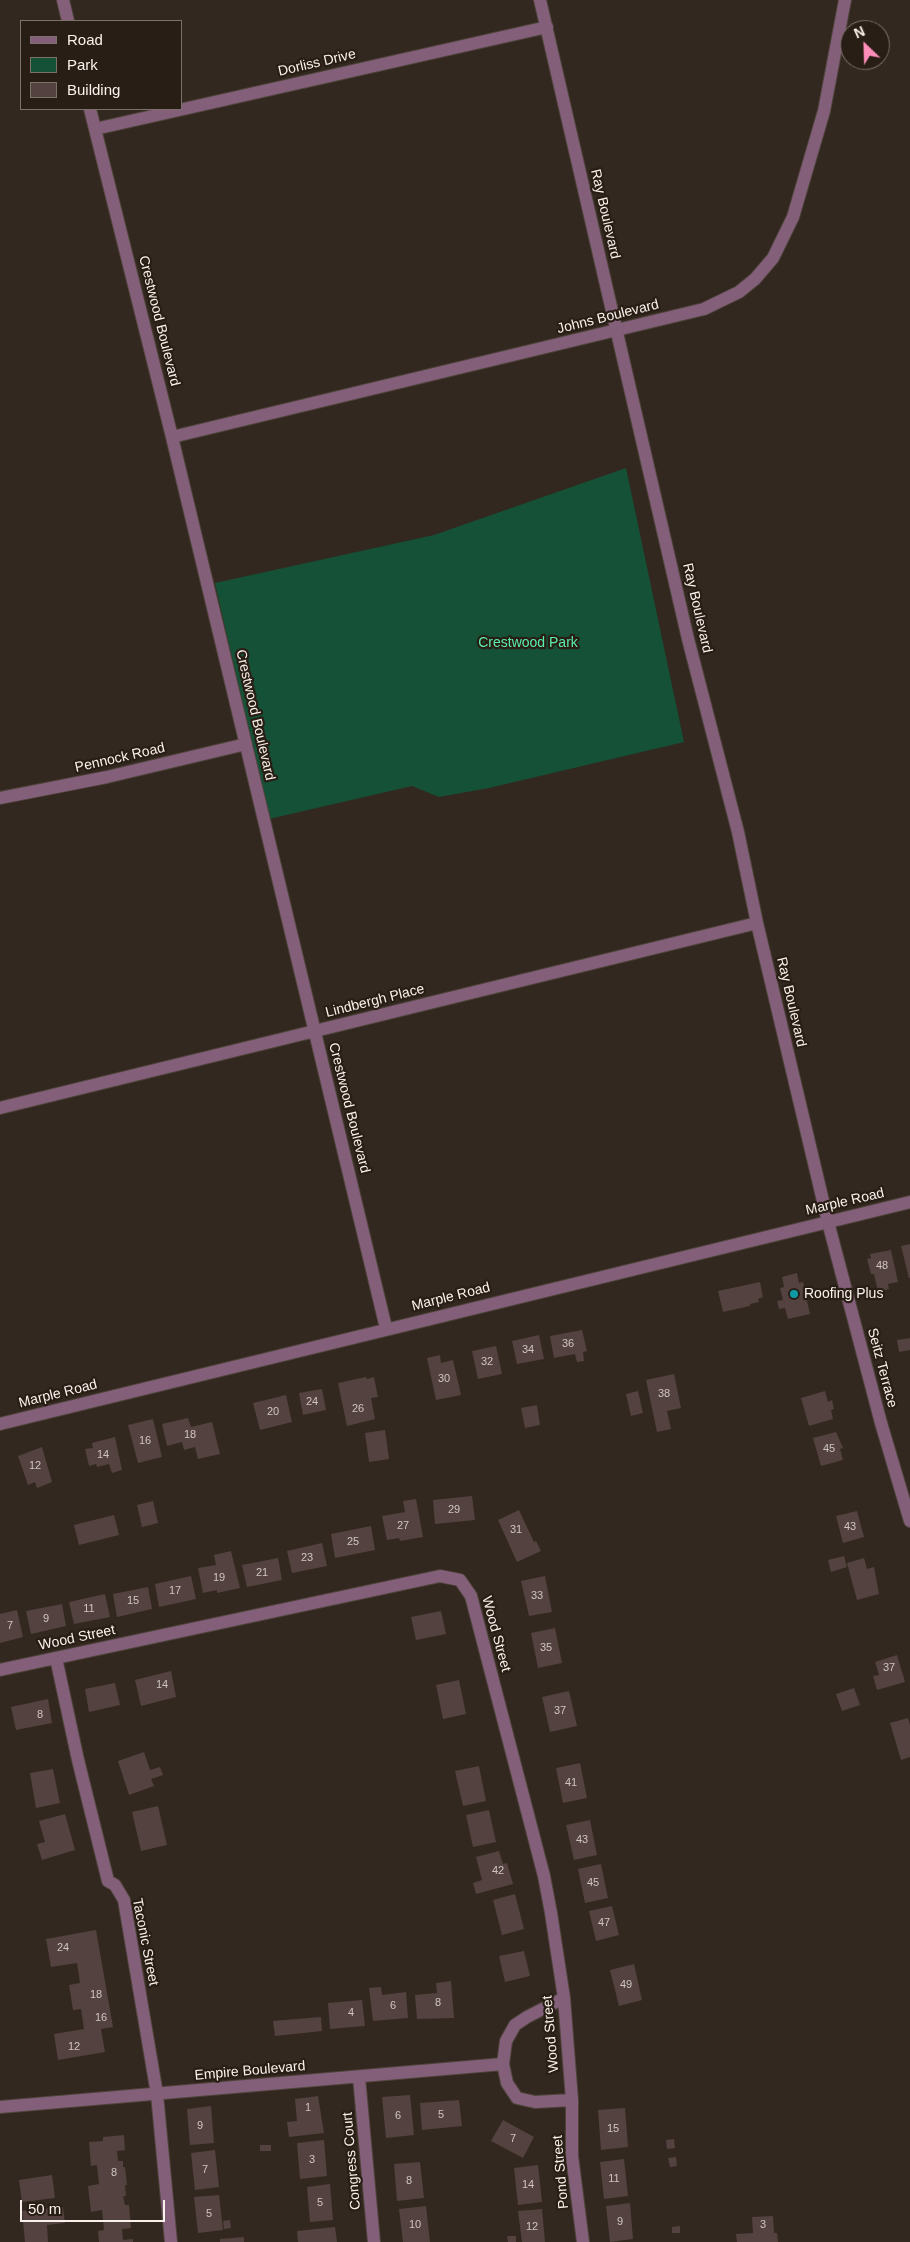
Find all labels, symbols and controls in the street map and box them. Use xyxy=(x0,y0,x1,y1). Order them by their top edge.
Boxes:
legend xyxy=(20,20,182,110)
north arrow xyxy=(840,20,890,70)
text: N xyxy=(851,23,867,42)
text: Road xyxy=(67,31,103,48)
street label: Dorliss Drive xyxy=(276,46,358,80)
text: Park xyxy=(67,56,98,73)
text: Building xyxy=(67,81,120,98)
street label: Ray Boulevard xyxy=(586,167,624,261)
street label: Crestwood Boulevard xyxy=(135,254,183,388)
street label: Johns Boulevard xyxy=(555,296,661,338)
street label: Ray Boulevard xyxy=(678,561,716,655)
park label: Crestwood Park xyxy=(478,635,578,651)
street label: Crestwood Boulevard xyxy=(232,648,278,782)
street label: Pennock Road xyxy=(73,739,167,777)
street label: Ray Boulevard xyxy=(772,955,810,1049)
street label: Lindbergh Place xyxy=(324,981,426,1021)
street label: Crestwood Boulevard xyxy=(325,1041,373,1175)
street label: Marple Road xyxy=(804,1185,886,1219)
house number: 48 xyxy=(876,1259,888,1273)
street label: Marple Road xyxy=(410,1279,492,1315)
place label: Roofing Plus xyxy=(804,1286,883,1302)
marker: Roofing Plus xyxy=(788,1288,800,1300)
street label: Seitz Terrace xyxy=(863,1326,901,1410)
house number: 36 xyxy=(562,1337,574,1351)
house number: 34 xyxy=(522,1343,534,1357)
house number: 32 xyxy=(481,1355,493,1369)
house number: 30 xyxy=(438,1372,450,1386)
street label: Marple Road xyxy=(17,1376,99,1412)
house number: 38 xyxy=(658,1387,670,1401)
house number: 24 xyxy=(306,1395,318,1409)
house number: 26 xyxy=(352,1402,364,1416)
house number: 20 xyxy=(267,1405,279,1419)
house number: 18 xyxy=(184,1428,196,1442)
house number: 16 xyxy=(139,1434,151,1448)
house number: 45 xyxy=(823,1442,835,1456)
house number: 14 xyxy=(97,1448,109,1462)
house number: 12 xyxy=(29,1459,41,1473)
house number: 29 xyxy=(448,1503,460,1517)
house number: 27 xyxy=(397,1519,409,1533)
house number: 43 xyxy=(844,1520,856,1534)
house number: 31 xyxy=(510,1523,522,1537)
house number: 25 xyxy=(347,1535,359,1549)
house number: 23 xyxy=(301,1551,313,1565)
house number: 21 xyxy=(256,1566,268,1580)
house number: 19 xyxy=(213,1571,225,1585)
house number: 17 xyxy=(169,1584,181,1598)
house number: 33 xyxy=(531,1589,543,1603)
house number: 15 xyxy=(127,1594,139,1608)
street label: Wood Street xyxy=(478,1594,514,1674)
house number: 11 xyxy=(83,1602,95,1616)
house number: 9 xyxy=(43,1612,49,1626)
house number: 7 xyxy=(7,1619,13,1633)
street label: Wood Street xyxy=(37,1622,117,1654)
house number: 35 xyxy=(540,1641,552,1655)
house number: 37 xyxy=(883,1661,895,1675)
house number: 14 xyxy=(156,1678,168,1692)
house number: 37 xyxy=(554,1704,566,1718)
house number: 8 xyxy=(37,1708,43,1722)
house number: 41 xyxy=(565,1776,577,1790)
house number: 43 xyxy=(576,1833,588,1847)
house number: 42 xyxy=(492,1864,504,1878)
house number: 45 xyxy=(587,1876,599,1890)
street label: Taconic Street xyxy=(128,1897,162,1987)
house number: 47 xyxy=(598,1916,610,1930)
house number: 24 xyxy=(57,1941,69,1955)
house number: 49 xyxy=(620,1978,632,1992)
house number: 18 xyxy=(90,1988,102,2002)
street label: Wood Street xyxy=(539,1995,563,2073)
house number: 8 xyxy=(435,1996,441,2010)
house number: 6 xyxy=(390,1999,396,2013)
house number: 4 xyxy=(348,2006,354,2020)
house number: 16 xyxy=(95,2011,107,2025)
house number: 12 xyxy=(68,2040,80,2054)
street label: Empire Boulevard xyxy=(194,2058,306,2084)
house number: 1 xyxy=(305,2101,311,2115)
house number: 5 xyxy=(438,2108,444,2122)
house number: 6 xyxy=(395,2109,401,2123)
street label: Congress Court xyxy=(339,2111,365,2211)
house number: 9 xyxy=(197,2119,203,2133)
house number: 15 xyxy=(607,2122,619,2136)
house number: 7 xyxy=(510,2132,516,2146)
street label: Pond Street xyxy=(549,2134,573,2210)
house number: 3 xyxy=(309,2153,315,2167)
house number: 7 xyxy=(202,2163,208,2177)
house number: 8 xyxy=(111,2166,117,2180)
house number: 11 xyxy=(608,2172,620,2186)
house number: 8 xyxy=(406,2174,412,2188)
house number: 14 xyxy=(522,2178,534,2192)
scale bar xyxy=(22,2190,168,2222)
house number: 5 xyxy=(317,2196,323,2210)
text: 50 m xyxy=(28,2200,61,2217)
house number: 5 xyxy=(206,2207,212,2221)
house number: 9 xyxy=(617,2215,623,2229)
house number: 10 xyxy=(409,2218,421,2232)
house number: 3 xyxy=(760,2218,766,2232)
house number: 12 xyxy=(526,2220,538,2234)

